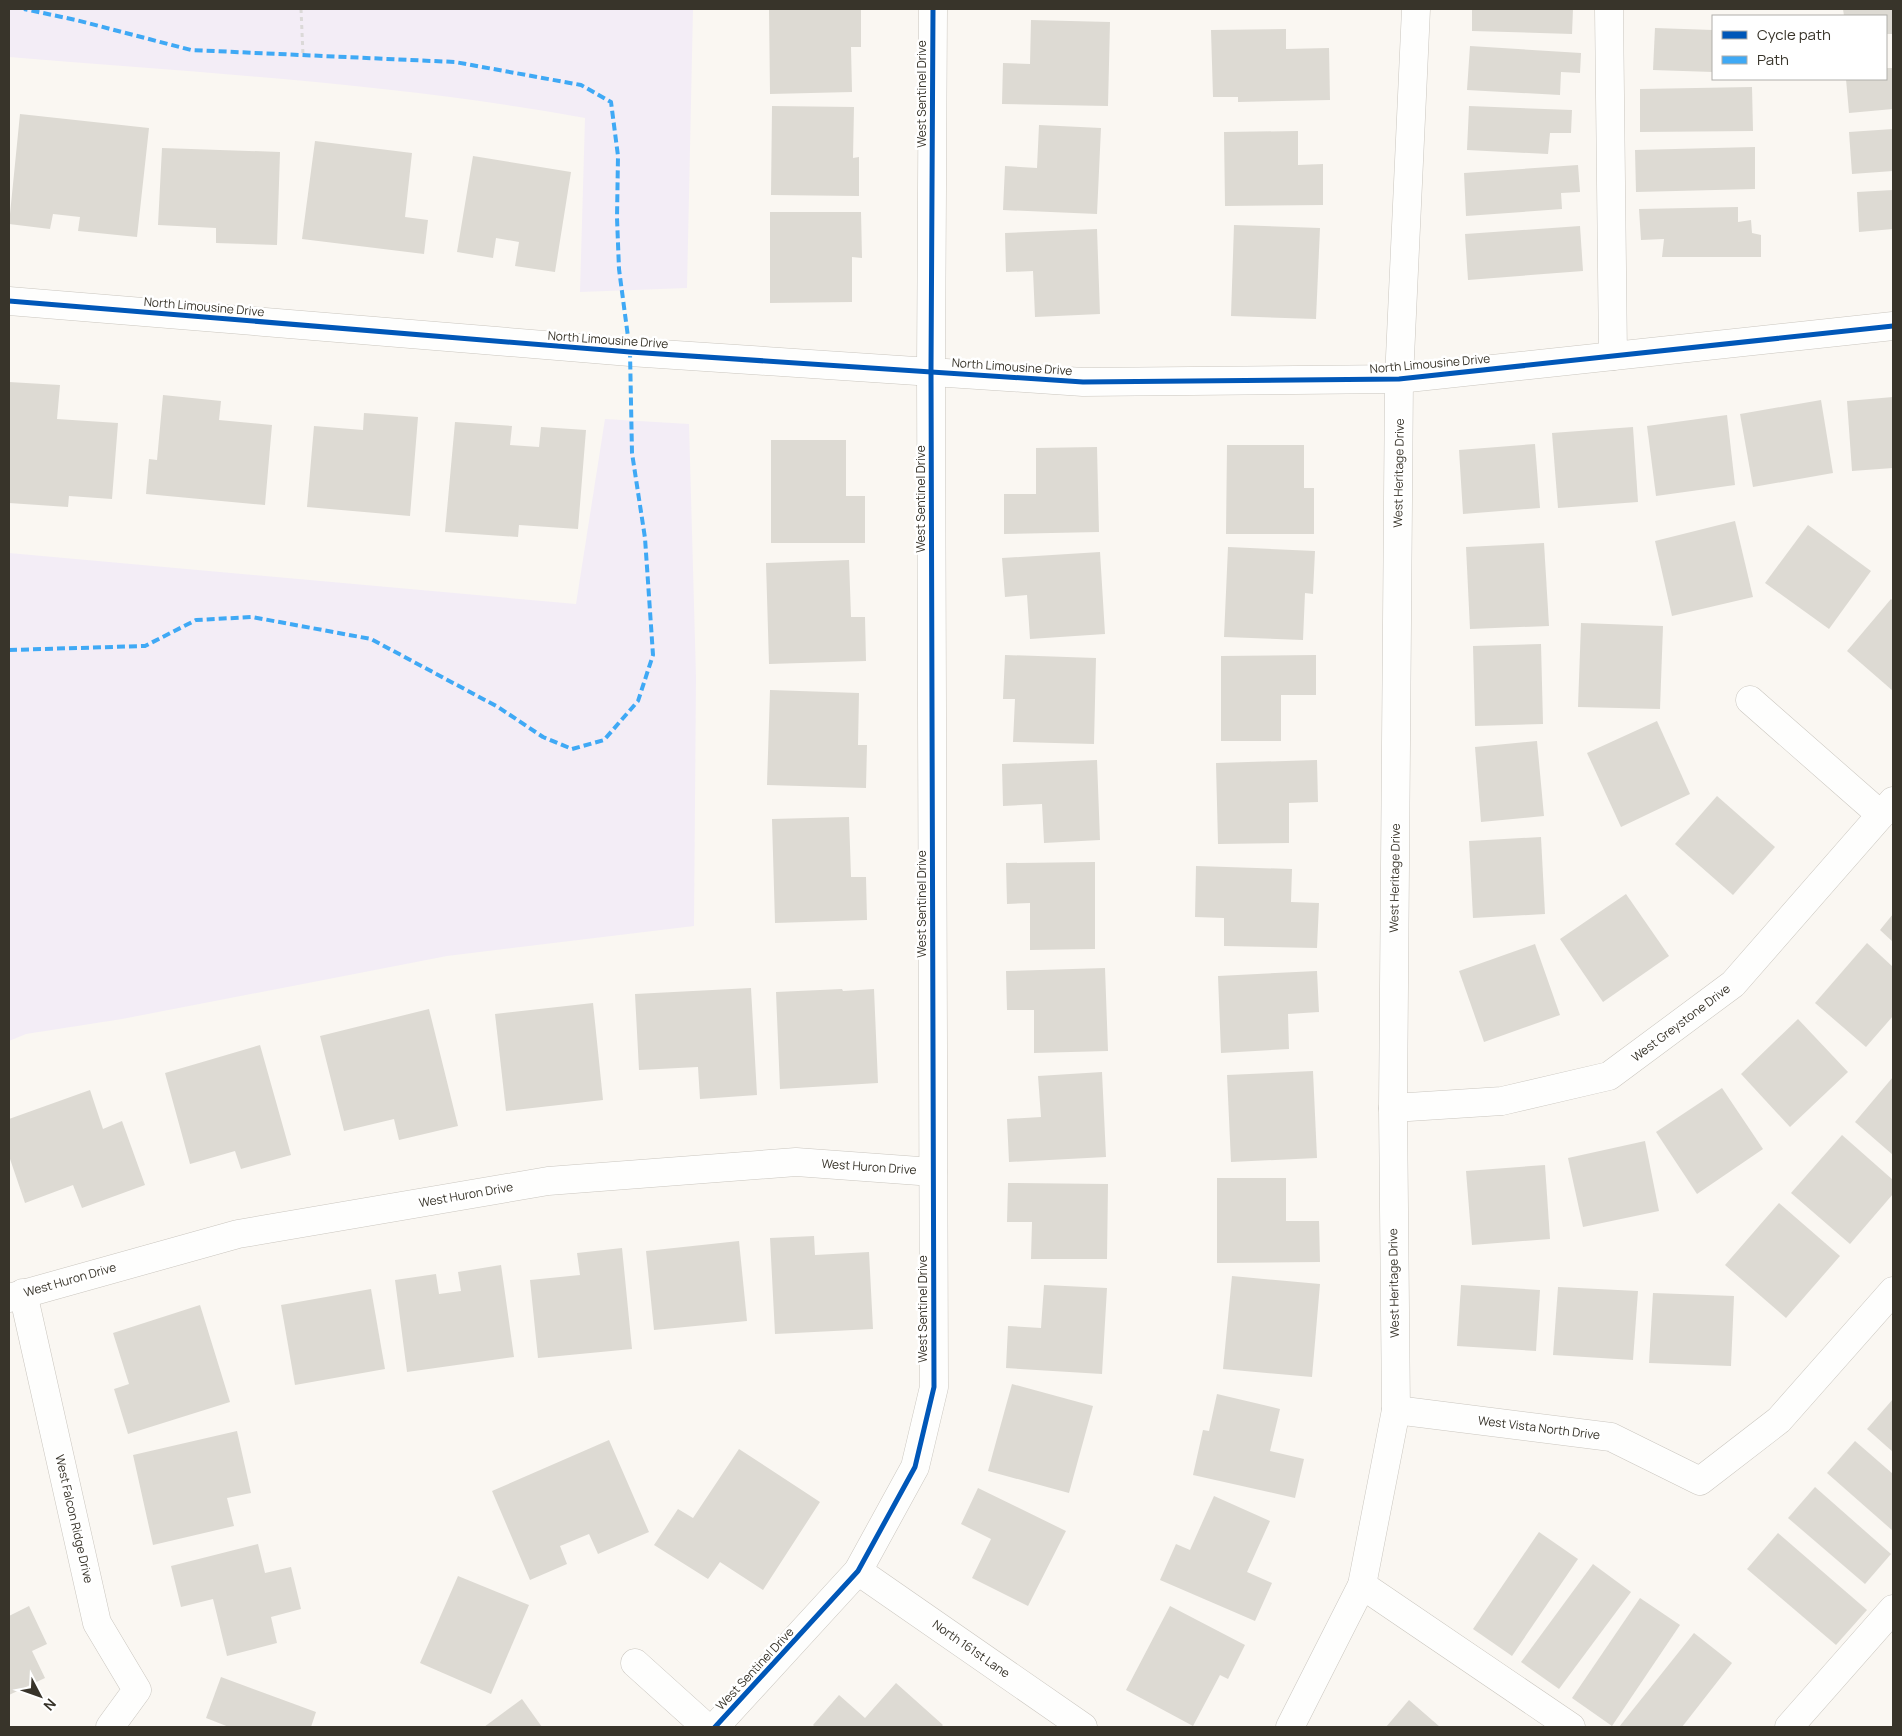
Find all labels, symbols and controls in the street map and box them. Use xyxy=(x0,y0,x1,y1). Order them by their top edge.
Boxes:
legend xyxy=(1712,15,1887,80)
text: Cycle path xyxy=(1757,24,1831,45)
street label: West Sentinel Drive xyxy=(913,40,930,148)
text: Path xyxy=(1757,49,1789,70)
street label: North Limousine Drive xyxy=(143,293,265,320)
street label: North Limousine Drive xyxy=(547,327,669,352)
street label: North Limousine Drive xyxy=(1369,350,1491,377)
street label: North Limousine Drive xyxy=(951,354,1073,379)
street label: West Heritage Drive xyxy=(1389,418,1408,528)
street label: West Sentinel Drive xyxy=(912,445,929,553)
street label: West Heritage Drive xyxy=(1385,823,1404,933)
street label: West Sentinel Drive xyxy=(913,850,930,958)
street label: West Greystone Drive xyxy=(1628,980,1734,1065)
street label: West Huron Drive xyxy=(821,1155,917,1178)
street label: West Huron Drive xyxy=(418,1178,514,1211)
street label: West Heritage Drive xyxy=(1384,1228,1403,1338)
street label: West Sentinel Drive xyxy=(914,1255,931,1363)
street label: West Huron Drive xyxy=(22,1258,118,1301)
street label: West Vista North Drive xyxy=(1477,1412,1601,1443)
street label: West Falcon Ridge Drive xyxy=(51,1453,98,1585)
street label: North 161st Lane xyxy=(929,1616,1013,1682)
street label: West Sentinel Drive xyxy=(712,1624,797,1714)
north arrow xyxy=(15,1671,65,1721)
text: N xyxy=(40,1695,61,1715)

